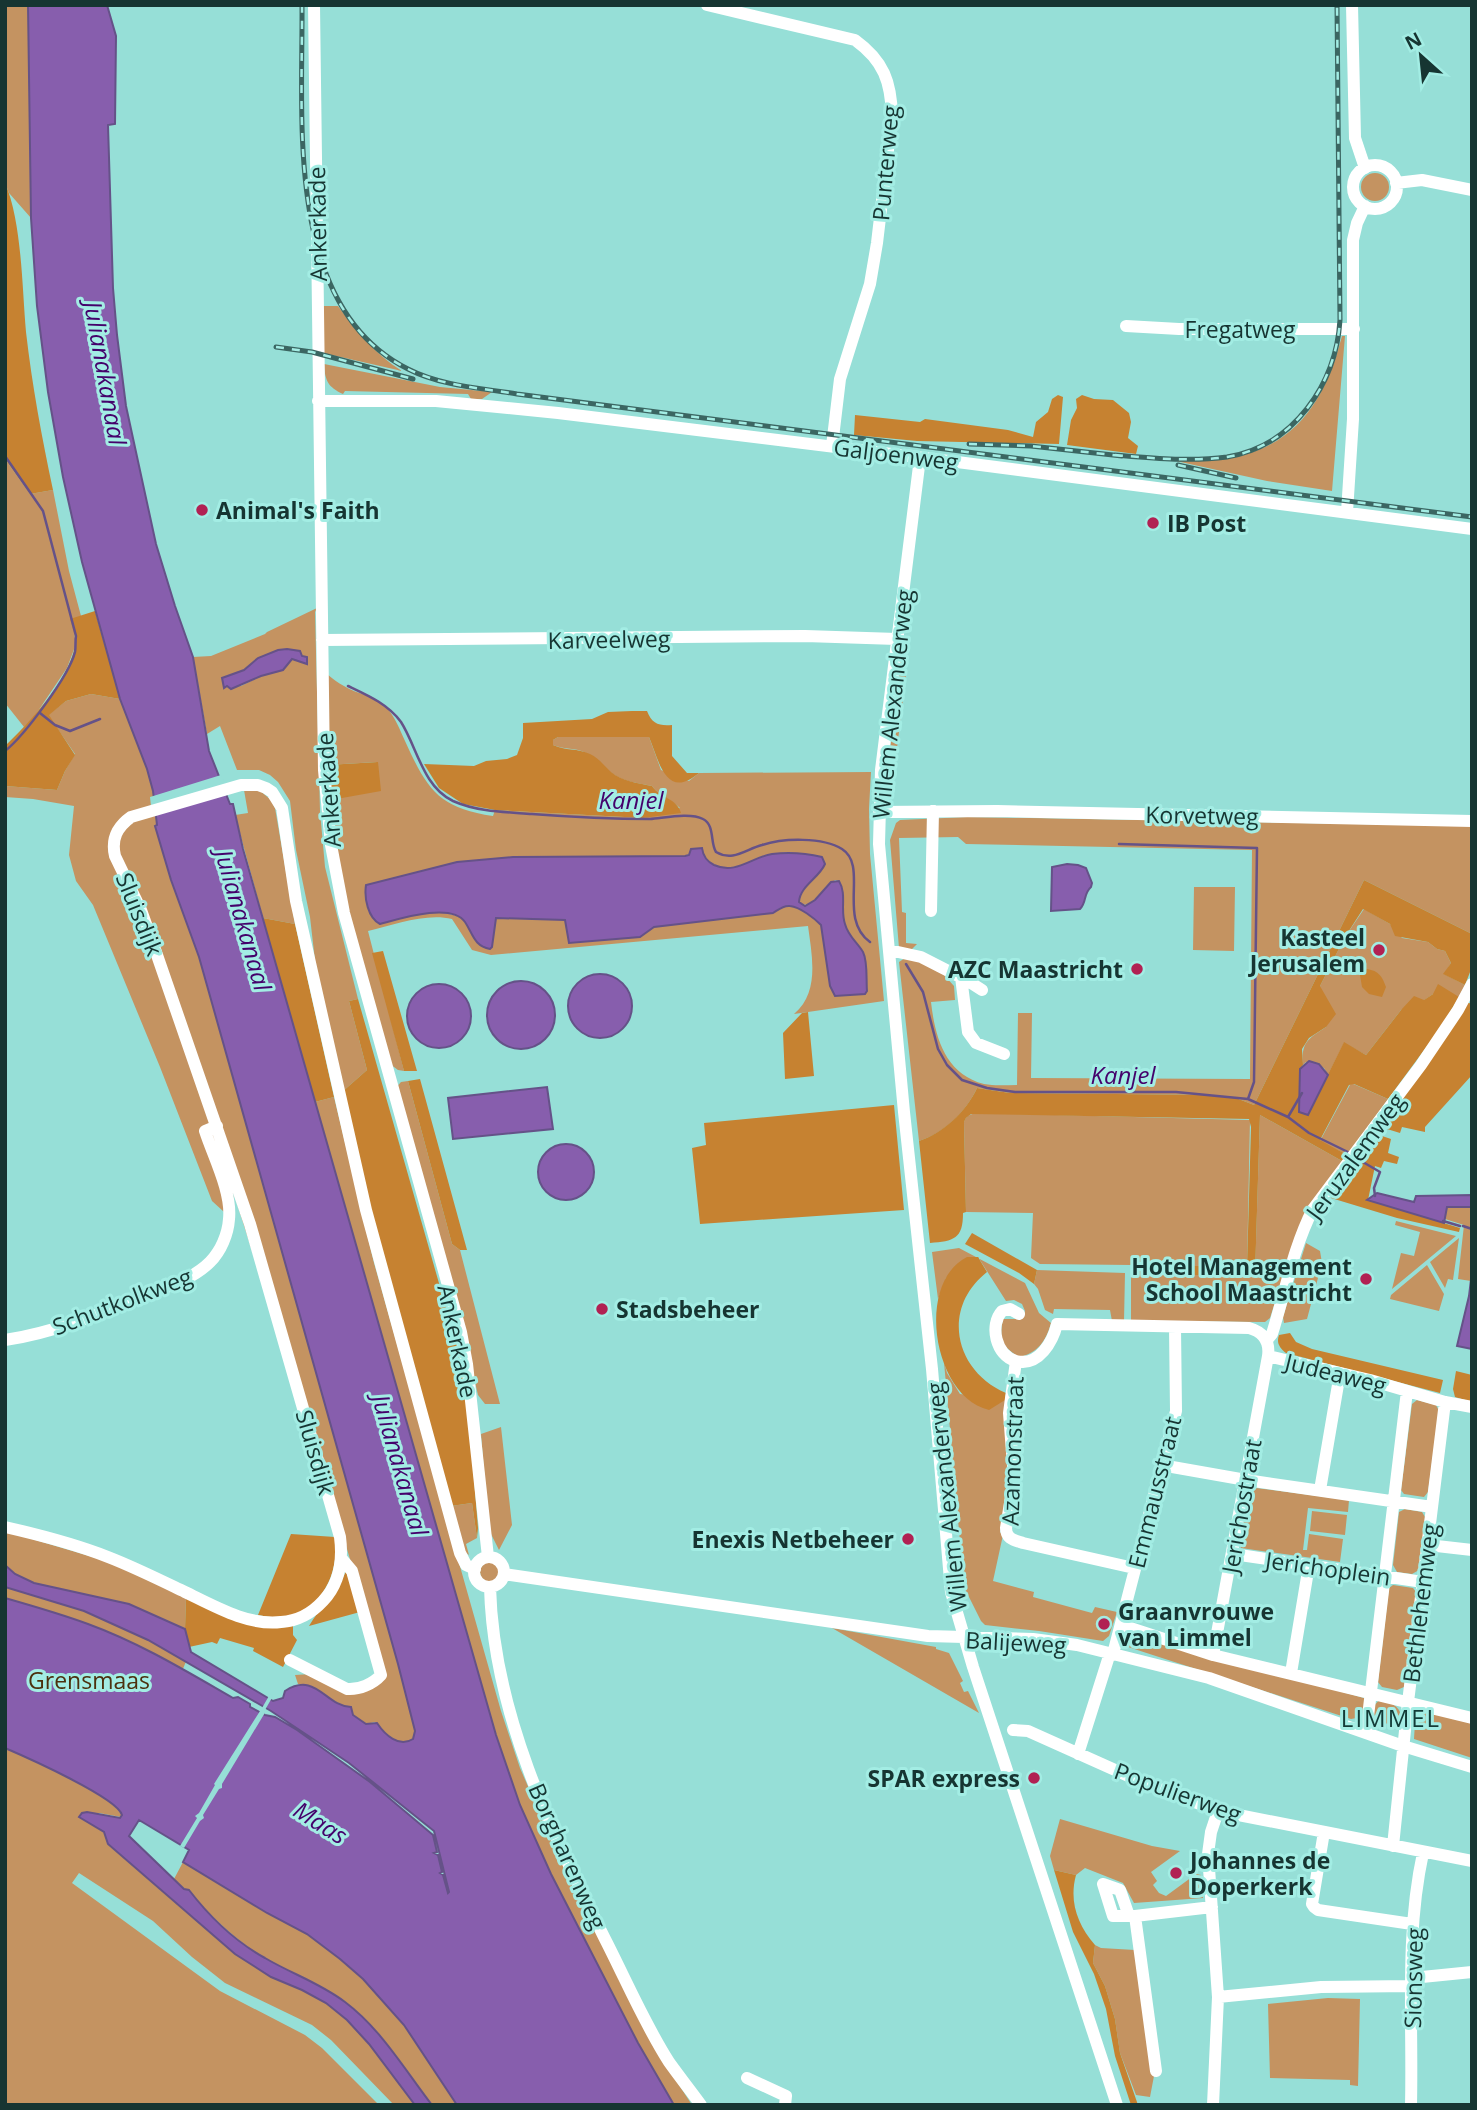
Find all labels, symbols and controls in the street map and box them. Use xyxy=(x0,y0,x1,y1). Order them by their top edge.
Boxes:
north arrow xyxy=(1386,21,1456,91)
text: N xyxy=(1400,26,1426,56)
street label: Punterweg xyxy=(864,103,906,222)
street label: Ankerkade xyxy=(300,166,334,282)
water label: Julianakanaal xyxy=(76,294,135,449)
street label: Fregatweg xyxy=(1185,313,1296,345)
street label: Galjoenweg xyxy=(832,430,961,478)
place label: Animal's Faith xyxy=(216,494,380,526)
marker: Animal's Faith xyxy=(194,502,210,518)
place label: IB Post xyxy=(1167,507,1246,539)
marker: IB Post xyxy=(1145,515,1161,531)
street label: Willem Alexanderweg xyxy=(864,587,920,820)
street label: Karveelweg xyxy=(547,622,671,656)
street label: Ankerkade xyxy=(308,732,348,848)
water label: Kanjel xyxy=(599,783,664,816)
street label: Korvetweg xyxy=(1145,798,1259,832)
water label: Julianakanaal xyxy=(207,842,280,995)
street label: Sluisdijk xyxy=(109,868,171,960)
place label: Kasteel Jerusalem xyxy=(1248,921,1365,979)
marker: Kasteel Jerusalem xyxy=(1371,942,1387,958)
place label: AZC Maastricht xyxy=(948,953,1123,985)
marker: AZC Maastricht xyxy=(1129,961,1145,977)
water label: Kanjel xyxy=(1091,1058,1156,1091)
street label: Jeruzalemweg xyxy=(1297,1086,1412,1227)
place label: Hotel Management School Maastricht xyxy=(1131,1250,1352,1308)
street label: Schutkolkweg xyxy=(48,1260,197,1342)
marker: Hotel Management School Maastricht xyxy=(1358,1271,1374,1287)
street label: Ankerkade xyxy=(430,1281,486,1401)
place label: Stadsbeheer xyxy=(616,1293,759,1325)
marker: Stadsbeheer xyxy=(594,1301,610,1317)
street label: Judeaweg xyxy=(1280,1344,1390,1401)
street label: Azamonstraat xyxy=(993,1376,1031,1526)
street label: Willem Alexanderweg xyxy=(918,1380,974,1613)
water label: Julianakanaal xyxy=(364,1387,437,1540)
street label: Sluisdijk xyxy=(289,1406,343,1498)
street label: Emmausstraat xyxy=(1120,1413,1188,1571)
street label: Jerichostraat xyxy=(1213,1436,1269,1578)
street label: Bethlehemweg xyxy=(1394,1521,1446,1685)
place label: Enexis Netbeheer xyxy=(692,1523,894,1555)
marker: Enexis Netbeheer xyxy=(900,1531,916,1547)
street label: Jerichoplein xyxy=(1261,1543,1393,1593)
place label: Graanvrouwe van Limmel xyxy=(1118,1595,1274,1653)
marker: Graanvrouwe van Limmel xyxy=(1096,1616,1112,1632)
street label: Balijeweg xyxy=(965,1623,1068,1661)
park label: Grensmaas xyxy=(28,1664,150,1696)
district label: LIMMEL xyxy=(1341,1701,1441,1734)
street label: Populierweg xyxy=(1110,1754,1246,1830)
place label: SPAR express xyxy=(868,1762,1020,1794)
marker: SPAR express xyxy=(1026,1770,1042,1786)
street label: Borgharenweg xyxy=(521,1778,615,1935)
water label: Maas xyxy=(288,1793,354,1851)
place label: Johannes de Doperkerk xyxy=(1188,1844,1330,1902)
marker: Johannes de Doperkerk xyxy=(1168,1865,1184,1881)
street label: Sionsweg xyxy=(1396,1927,1430,2029)

